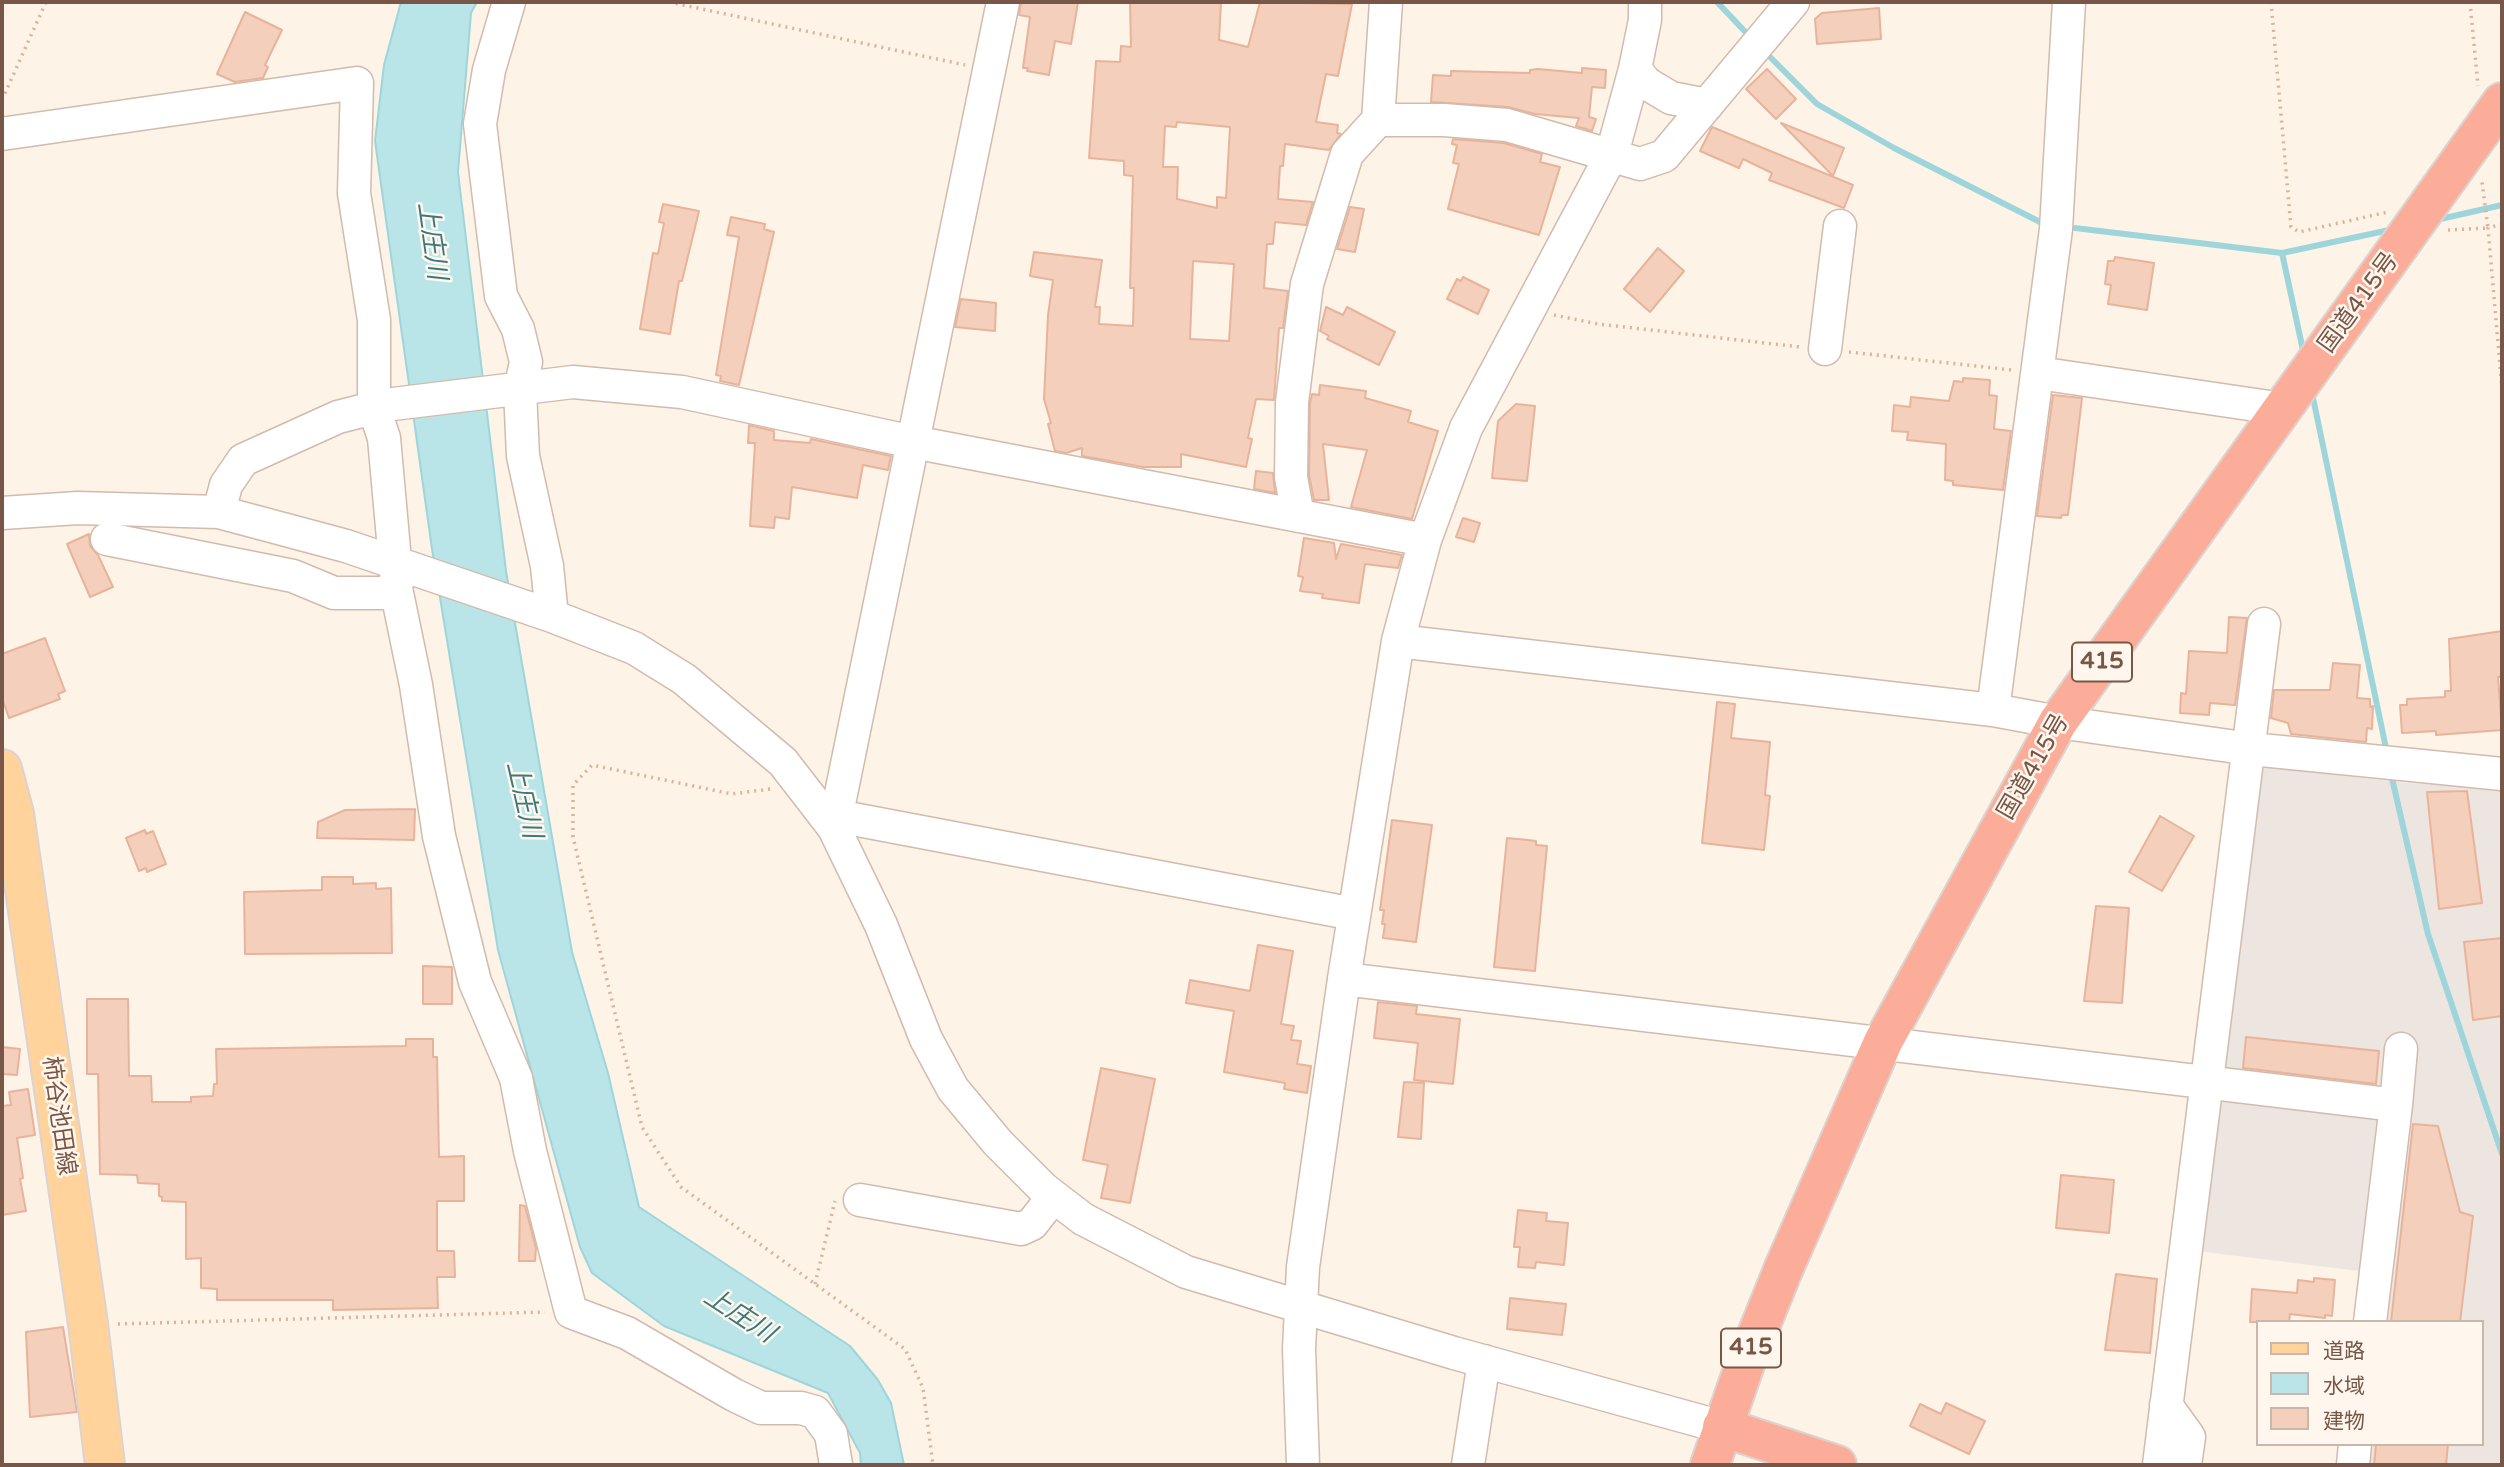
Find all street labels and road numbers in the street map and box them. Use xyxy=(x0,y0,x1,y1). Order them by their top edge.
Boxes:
street label: 国道415号 xyxy=(2313,247,2405,359)
road number: 415 xyxy=(2072,642,2132,682)
street label: 国道415号 xyxy=(1992,709,2076,825)
street label: 柿谷池田線 xyxy=(35,1055,81,1177)
road number: 415 xyxy=(1721,1329,1781,1368)

